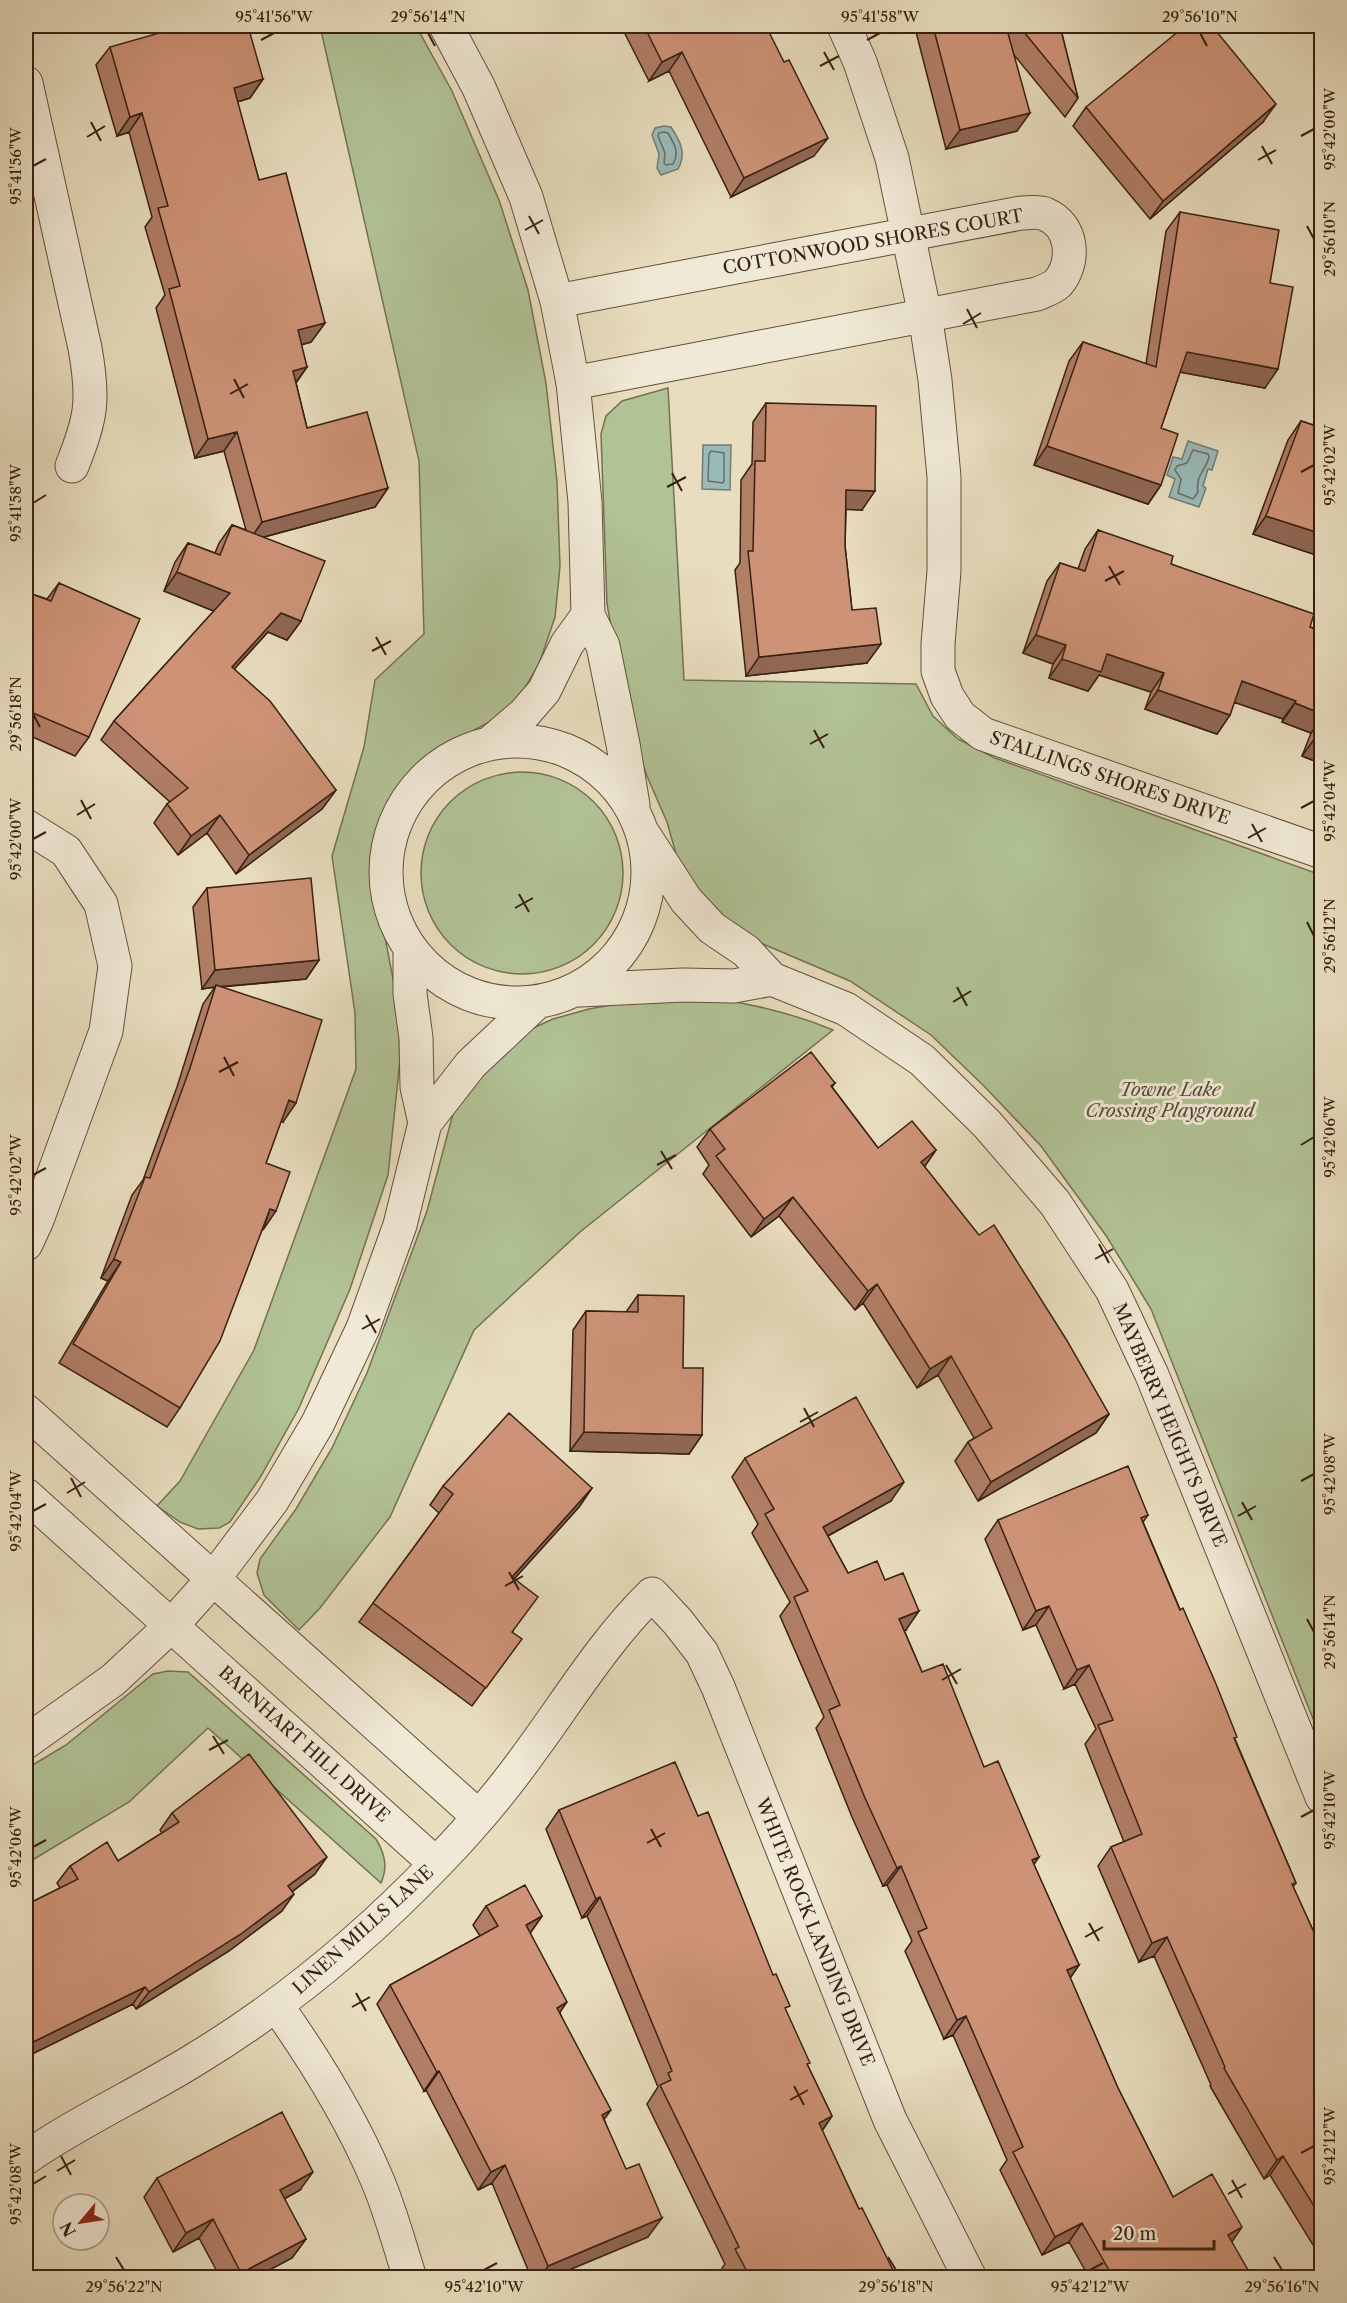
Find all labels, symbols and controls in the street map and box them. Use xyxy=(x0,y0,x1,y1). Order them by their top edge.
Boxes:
text: 95°41'56"W xyxy=(235,7,313,26)
text: 29°56'14"N xyxy=(390,7,466,26)
text: 95°41'58"W xyxy=(841,7,920,26)
text: 29°56'10"N xyxy=(1162,7,1238,26)
text: 95°42'00"W xyxy=(1320,87,1339,170)
text: 95°41'56"W xyxy=(6,127,25,205)
text: 29°56'10"N xyxy=(1320,201,1339,277)
street label: COTTONWOOD SHORES COURT xyxy=(721,205,1025,279)
text: 95°42'02"W xyxy=(1320,424,1339,506)
text: 95°41'58"W xyxy=(6,463,25,542)
text: 29°56'18"N xyxy=(6,676,25,752)
street label: STALLINGS SHORES DRIVE xyxy=(987,726,1233,830)
text: 95°42'04"W xyxy=(1320,760,1339,842)
text: 95°42'00"W xyxy=(6,797,25,880)
text: 29°56'12"N xyxy=(1320,898,1339,974)
park label: Towne Lake Crossing Playground xyxy=(1085,1079,1257,1122)
text: 95°42'06"W xyxy=(1320,1096,1339,1178)
text: 95°42'02"W xyxy=(6,1134,25,1216)
street label: MAYBERRY HEIGHTS DRIVE xyxy=(1108,1299,1232,1551)
text: 95°42'08"W xyxy=(1320,1433,1339,1515)
text: 95°42'04"W xyxy=(6,1470,25,1552)
text: 29°56'14"N xyxy=(1320,1594,1339,1670)
street label: BARNHART HILL DRIVE xyxy=(214,1661,394,1827)
text: 95°42'10"W xyxy=(1320,1770,1339,1850)
street label: WHITE ROCK LANDING DRIVE xyxy=(751,1794,879,2069)
text: 95°42'06"W xyxy=(6,1806,25,1888)
street label: LINEN MILLS LANE xyxy=(288,1861,438,1999)
text: 95°42'12"W xyxy=(1320,2106,1339,2185)
text: 95°42'08"W xyxy=(6,2143,25,2225)
north arrow xyxy=(51,2192,111,2252)
scale bar xyxy=(1104,2213,1214,2251)
text: N xyxy=(56,2218,80,2240)
text: 20 m xyxy=(1113,2223,1157,2245)
text: 29°56'22"N xyxy=(85,2277,163,2296)
text: 95°42'10"W xyxy=(444,2277,524,2296)
text: 29°56'18"N xyxy=(858,2277,934,2296)
text: 95°42'12"W xyxy=(1051,2277,1130,2296)
text: 29°56'16"N xyxy=(1244,2277,1320,2296)

